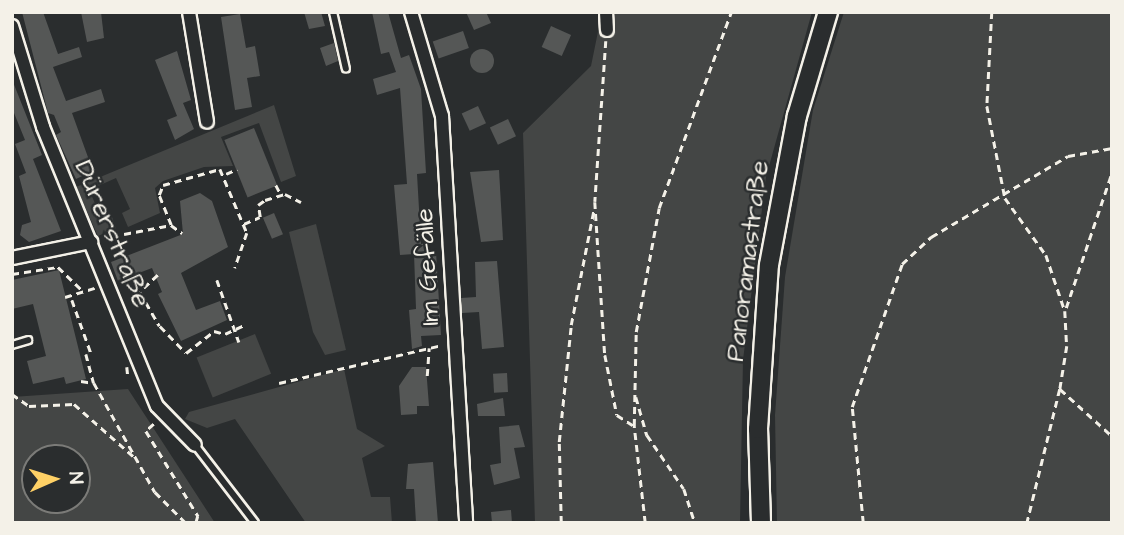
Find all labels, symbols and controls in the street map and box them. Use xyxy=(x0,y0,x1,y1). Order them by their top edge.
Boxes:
street label: Dürerstraße xyxy=(67,156,157,312)
street label: Panoramastraße xyxy=(720,159,776,363)
street label: Im Gefälle xyxy=(409,207,447,327)
north arrow xyxy=(21,444,91,514)
text: N xyxy=(62,471,89,485)

